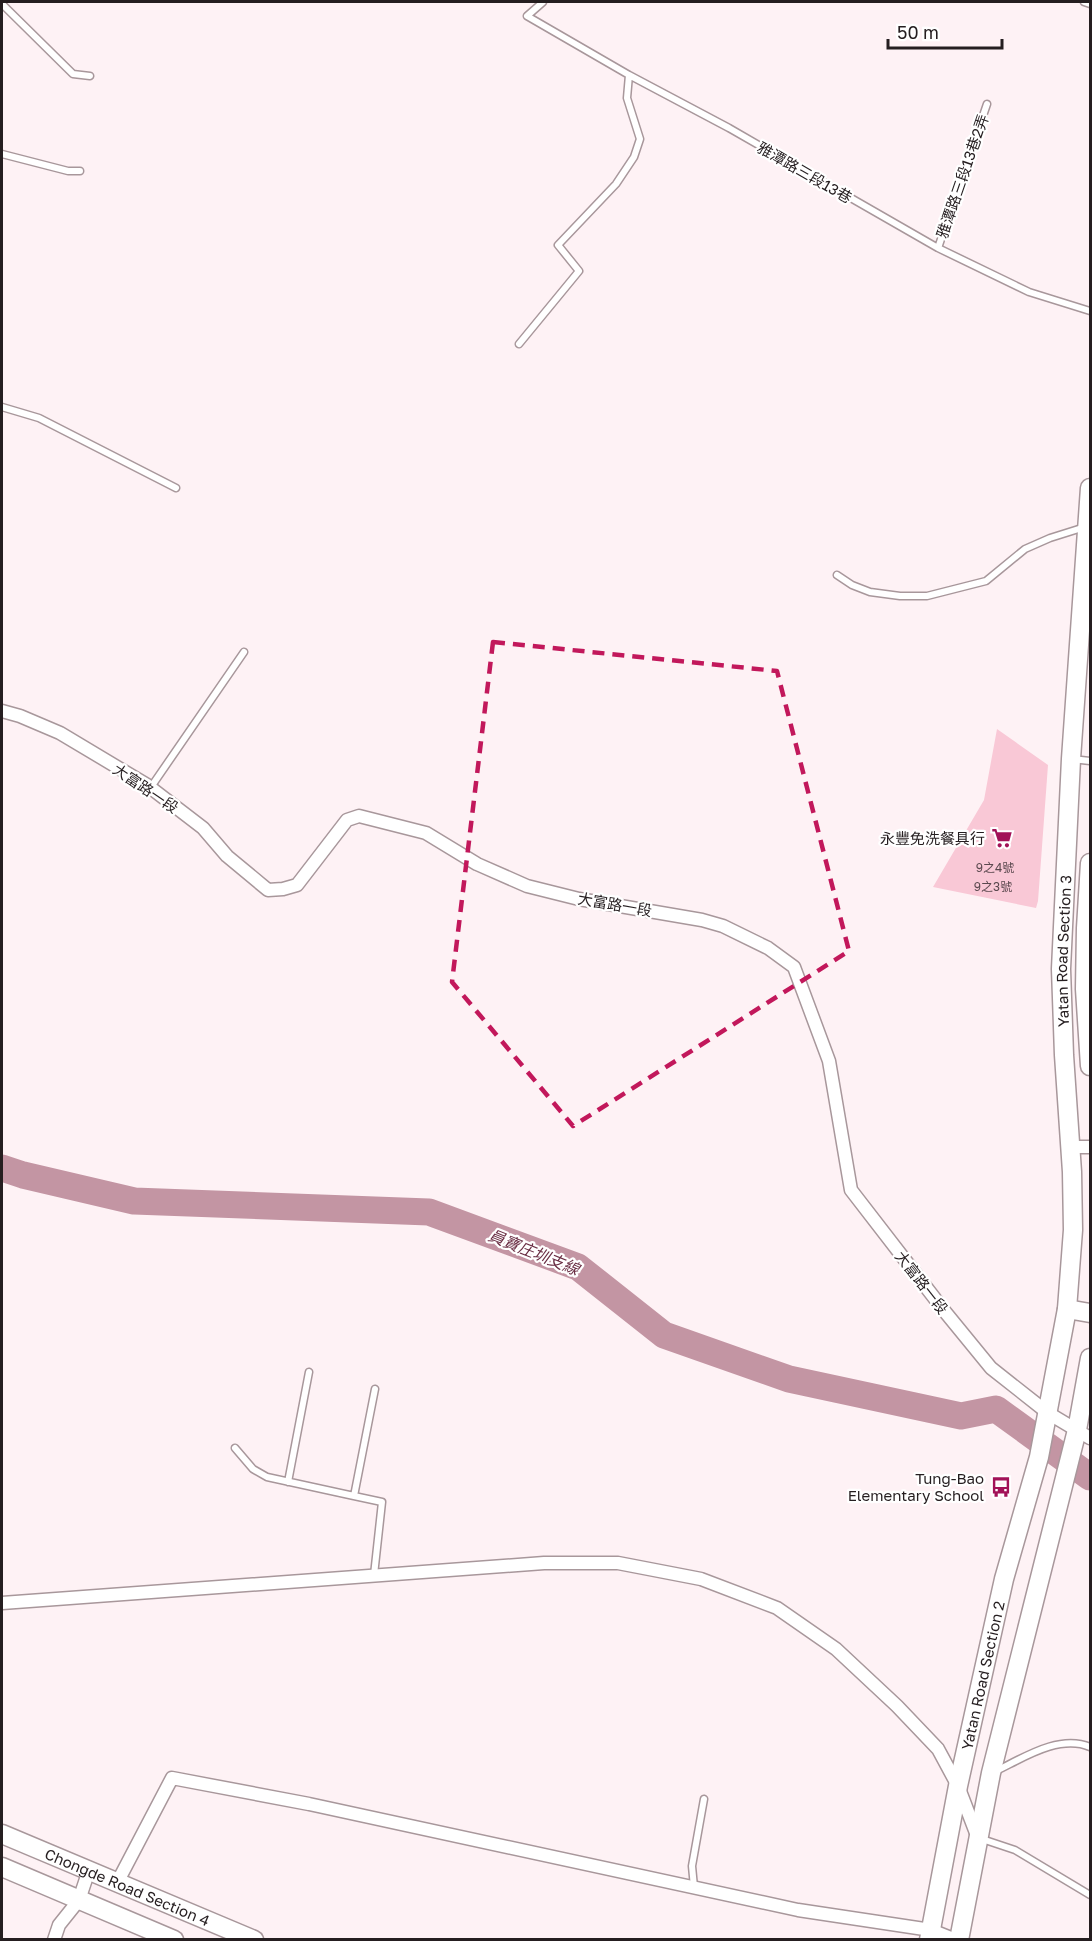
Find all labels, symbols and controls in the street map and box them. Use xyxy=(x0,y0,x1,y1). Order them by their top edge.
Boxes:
scale bar xyxy=(888,12,1002,50)
text: 50 m xyxy=(897,21,939,43)
street label: 雅潭路三段13巷2弄 xyxy=(932,112,992,240)
street label: 雅潭路三段13巷 xyxy=(755,138,855,206)
street label: 大富路一段 xyxy=(110,760,182,816)
supermarket icon: 永豐免洗餐具行 xyxy=(990,826,1014,850)
place label: 永豐免洗餐具行 xyxy=(880,829,985,847)
house number: 9之4號 xyxy=(976,860,1014,875)
street label: Yatan Road Section 3 xyxy=(1052,874,1074,1027)
house number: 9之3號 xyxy=(974,879,1012,894)
street label: 大富路一段 xyxy=(576,889,654,919)
water label: 員寶庄圳支線 xyxy=(486,1225,584,1280)
street label: 大富路一段 xyxy=(892,1247,952,1317)
place label: Tung-Bao Elementary School xyxy=(848,1469,984,1504)
bus stop icon: Tung-Bao Elementary School xyxy=(989,1475,1013,1499)
street label: Yatan Road Section 2 xyxy=(957,1599,1008,1752)
street label: Chongde Road Section 4 xyxy=(42,1844,212,1929)

